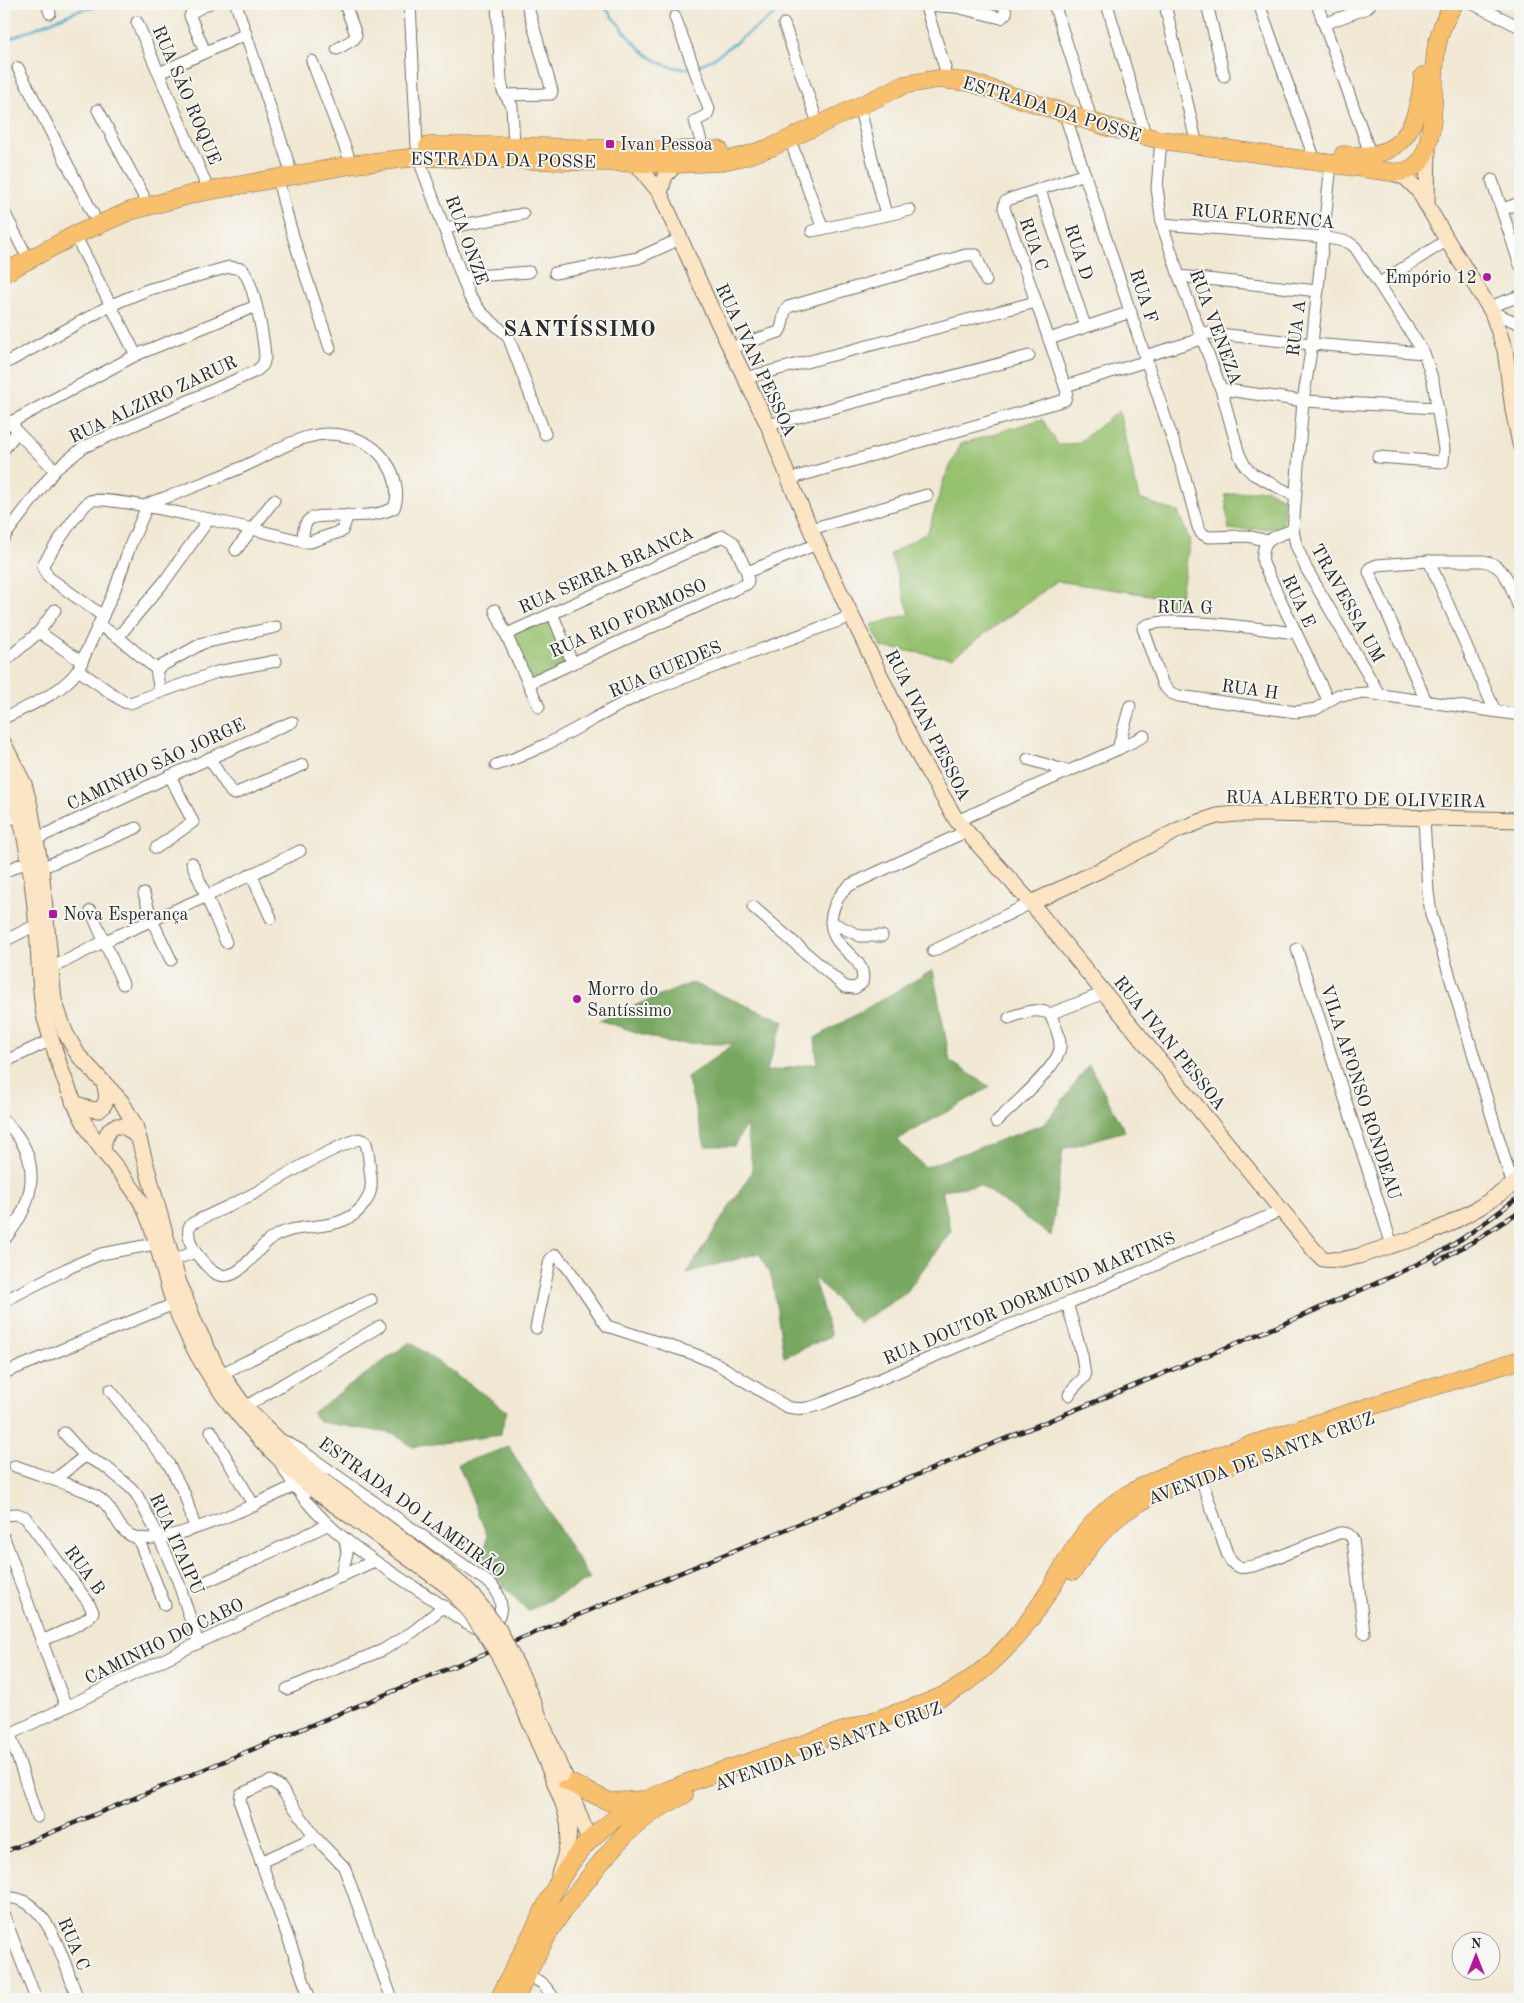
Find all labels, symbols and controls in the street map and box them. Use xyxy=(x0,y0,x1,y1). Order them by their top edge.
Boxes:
street label: RUA SÃO ROQUE xyxy=(149,22,227,168)
street label: ESTRADA DA POSSE xyxy=(960,74,1143,146)
place label: Ivan Pessoa xyxy=(620,136,713,154)
marker: Ivan Pessoa xyxy=(604,138,616,150)
street label: ESTRADA DA POSSE xyxy=(410,150,596,172)
street label: RUA ONZE xyxy=(442,193,491,288)
street label: RUA FLORENCA xyxy=(1190,202,1336,232)
street label: RUA C xyxy=(1016,215,1051,273)
street label: RUA D xyxy=(1061,222,1095,282)
street label: RUA F xyxy=(1126,267,1160,325)
street label: RUA VENEZA xyxy=(1186,267,1244,388)
place label: Empório 12 xyxy=(1385,269,1477,287)
marker: Empório 12 xyxy=(1481,271,1493,283)
street label: RUA IVAN PESSOA xyxy=(712,281,799,440)
street label: RUA A xyxy=(1285,298,1309,358)
district label: SANTÍSSIMO xyxy=(503,314,657,341)
street label: RUA ALZIRO ZARUR xyxy=(67,353,240,447)
street label: RUA SERRA BRANCA xyxy=(516,524,697,618)
street label: TRAVESSA UM xyxy=(1307,541,1387,666)
street label: RUA E xyxy=(1278,572,1318,630)
street label: RUA RIO FORMOSO xyxy=(547,576,710,662)
street label: RUA G xyxy=(1157,599,1213,617)
street label: RUA GUEDES xyxy=(606,638,724,702)
street label: RUA IVAN PESSOA xyxy=(881,647,973,804)
street label: RUA H xyxy=(1220,677,1280,703)
street label: CAMINHO SÃO JORGE xyxy=(63,712,248,814)
street label: RUA ALBERTO DE OLIVEIRA xyxy=(1226,789,1487,811)
place label: Nova Esperança xyxy=(63,906,189,924)
marker: Nova Esperança xyxy=(47,908,59,920)
street label: RUA IVAN PESSOA xyxy=(1110,973,1229,1114)
place label: Morro do Santíssimo xyxy=(587,981,672,1020)
street label: VILA AFONSO RONDEAU xyxy=(1317,982,1403,1202)
marker: Morro do Santíssimo xyxy=(571,993,583,1005)
street label: RUA DOUTOR DORMUND MARTINS xyxy=(881,1229,1178,1369)
street label: AVENIDA DE SANTA CRUZ xyxy=(1146,1409,1377,1508)
street label: ESTRADA DO LAMEIRÃO xyxy=(315,1431,510,1581)
street label: RUA ITAIPU xyxy=(146,1491,206,1598)
street label: RUA B xyxy=(61,1543,108,1598)
street label: CAMINHO DO CABO xyxy=(82,1596,247,1688)
street label: AVENIDA DE SANTA CRUZ xyxy=(712,1699,945,1795)
street label: RUA C xyxy=(54,1915,92,1973)
north arrow xyxy=(1452,1930,1502,1980)
text: N xyxy=(1471,1937,1482,1951)

